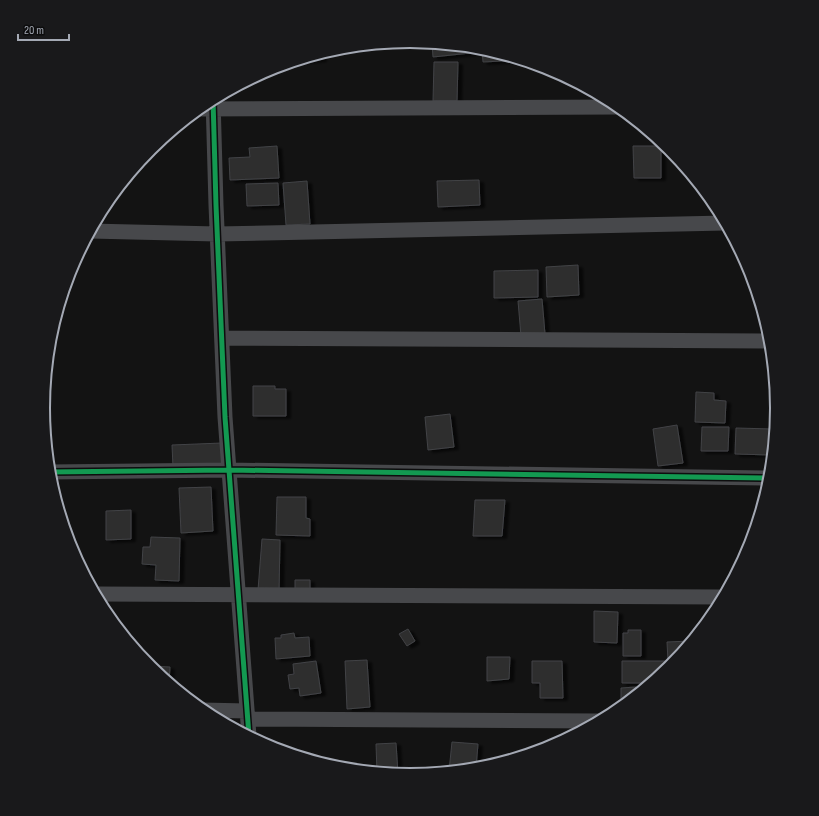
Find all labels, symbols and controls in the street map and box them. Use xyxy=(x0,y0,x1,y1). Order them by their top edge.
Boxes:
scale bar xyxy=(18,16,69,42)
text: 20 m xyxy=(24,23,44,38)

